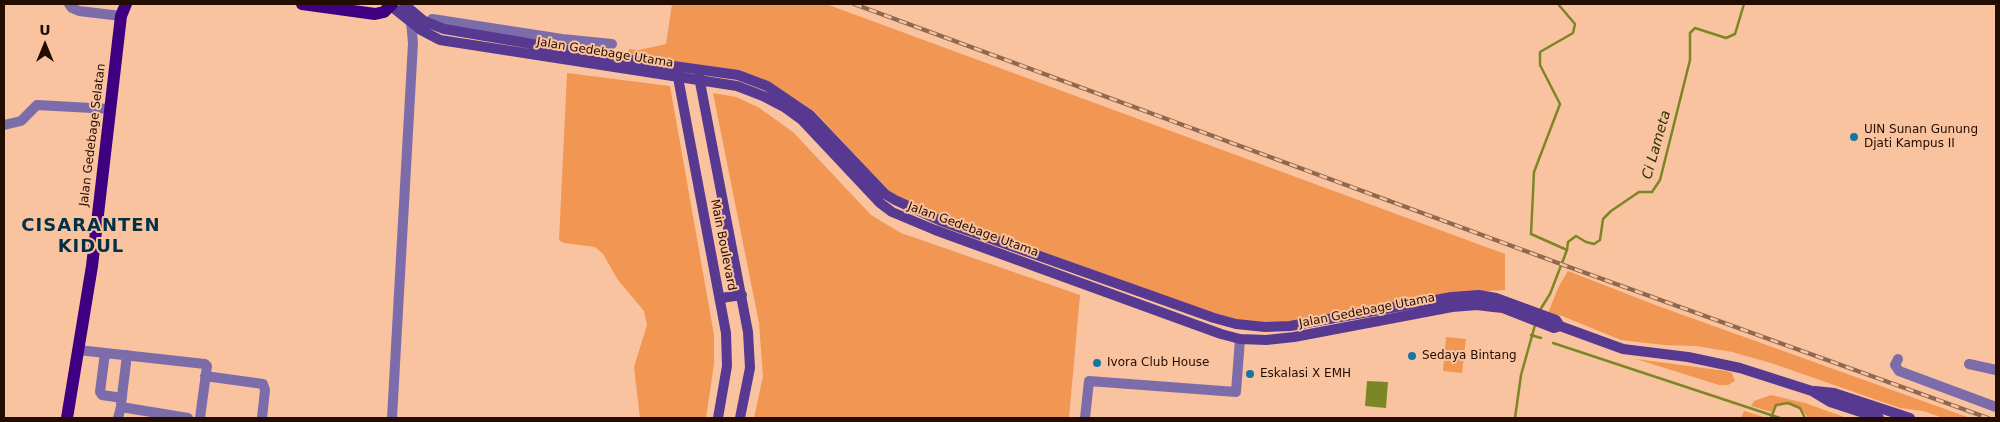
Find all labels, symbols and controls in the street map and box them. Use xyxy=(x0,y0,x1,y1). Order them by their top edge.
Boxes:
north arrow xyxy=(20,20,70,70)
text: U xyxy=(39,22,51,38)
street label: Jalan Gedebage Utama xyxy=(536,35,674,71)
street label: Jalan Gedebage Selatan xyxy=(77,63,109,207)
water label: Ci Lameta xyxy=(1639,109,1675,181)
place label: UIN Sunan Gunung Djati Kampus II xyxy=(1864,123,1978,151)
marker: UIN Sunan Gunung Djati Kampus II xyxy=(1848,131,1860,143)
street label: Main Boulevard xyxy=(707,198,739,292)
street label: Jalan Gedebage Utama xyxy=(906,200,1040,260)
district label: CISARANTEN KIDUL xyxy=(20,215,162,258)
street label: Jalan Gedebage Utama xyxy=(1298,291,1436,331)
place label: Sedaya Bintang xyxy=(1422,349,1517,363)
marker: Sedaya Bintang xyxy=(1406,350,1418,362)
place label: Ivora Club House xyxy=(1107,356,1209,370)
marker: Ivora Club House xyxy=(1091,357,1103,369)
place label: Eskalasi X EMH xyxy=(1260,367,1351,381)
marker: Eskalasi X EMH xyxy=(1244,368,1256,380)

